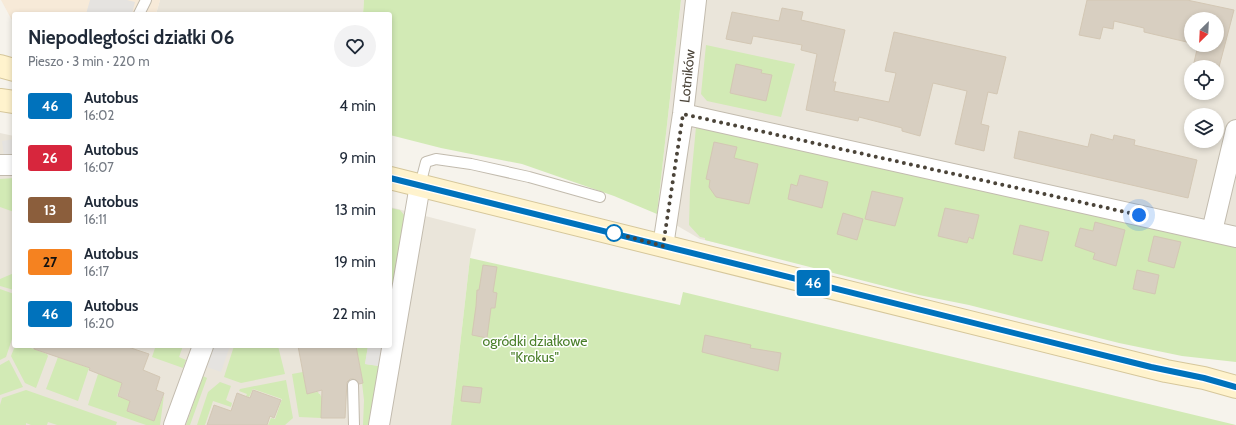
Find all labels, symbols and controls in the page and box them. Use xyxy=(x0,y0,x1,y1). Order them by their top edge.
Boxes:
north arrow xyxy=(1184,12,1224,52)
map controls xyxy=(1184,12,1224,148)
button: heart xyxy=(334,25,376,67)
text: Niepodległości działki 06 xyxy=(28,26,234,49)
street label: Lotników xyxy=(675,48,699,104)
text: Pieszo · 3 min · 220 m xyxy=(28,53,150,69)
button: locate xyxy=(1184,60,1224,100)
text: Autobus xyxy=(84,89,138,107)
text: 46 xyxy=(42,97,58,115)
text: 4 min xyxy=(339,97,376,115)
text: 16:02 xyxy=(84,107,114,123)
button: layers xyxy=(1184,108,1224,148)
text: Autobus xyxy=(84,141,138,159)
text: 26 xyxy=(42,149,58,167)
text: 9 min xyxy=(339,149,376,167)
text: 16:07 xyxy=(84,159,114,175)
text: Autobus xyxy=(84,193,138,211)
text: 13 xyxy=(44,201,56,219)
text: 13 min xyxy=(335,201,376,219)
your location xyxy=(1129,205,1149,225)
text: 16:11 xyxy=(84,211,107,227)
unlabelled marker xyxy=(605,224,623,242)
text: Autobus xyxy=(84,245,138,263)
text: 27 xyxy=(43,253,57,271)
text: 19 min xyxy=(334,253,376,271)
text: 16:17 xyxy=(84,263,109,279)
line badge: 46 xyxy=(795,270,831,296)
text: 46 xyxy=(805,274,821,292)
text: Autobus xyxy=(84,297,138,315)
text: 46 xyxy=(42,305,58,323)
text: 22 min xyxy=(332,305,376,323)
text: 16:20 xyxy=(84,315,114,331)
park label: ogródki działkowe "Krokus" xyxy=(483,332,587,366)

